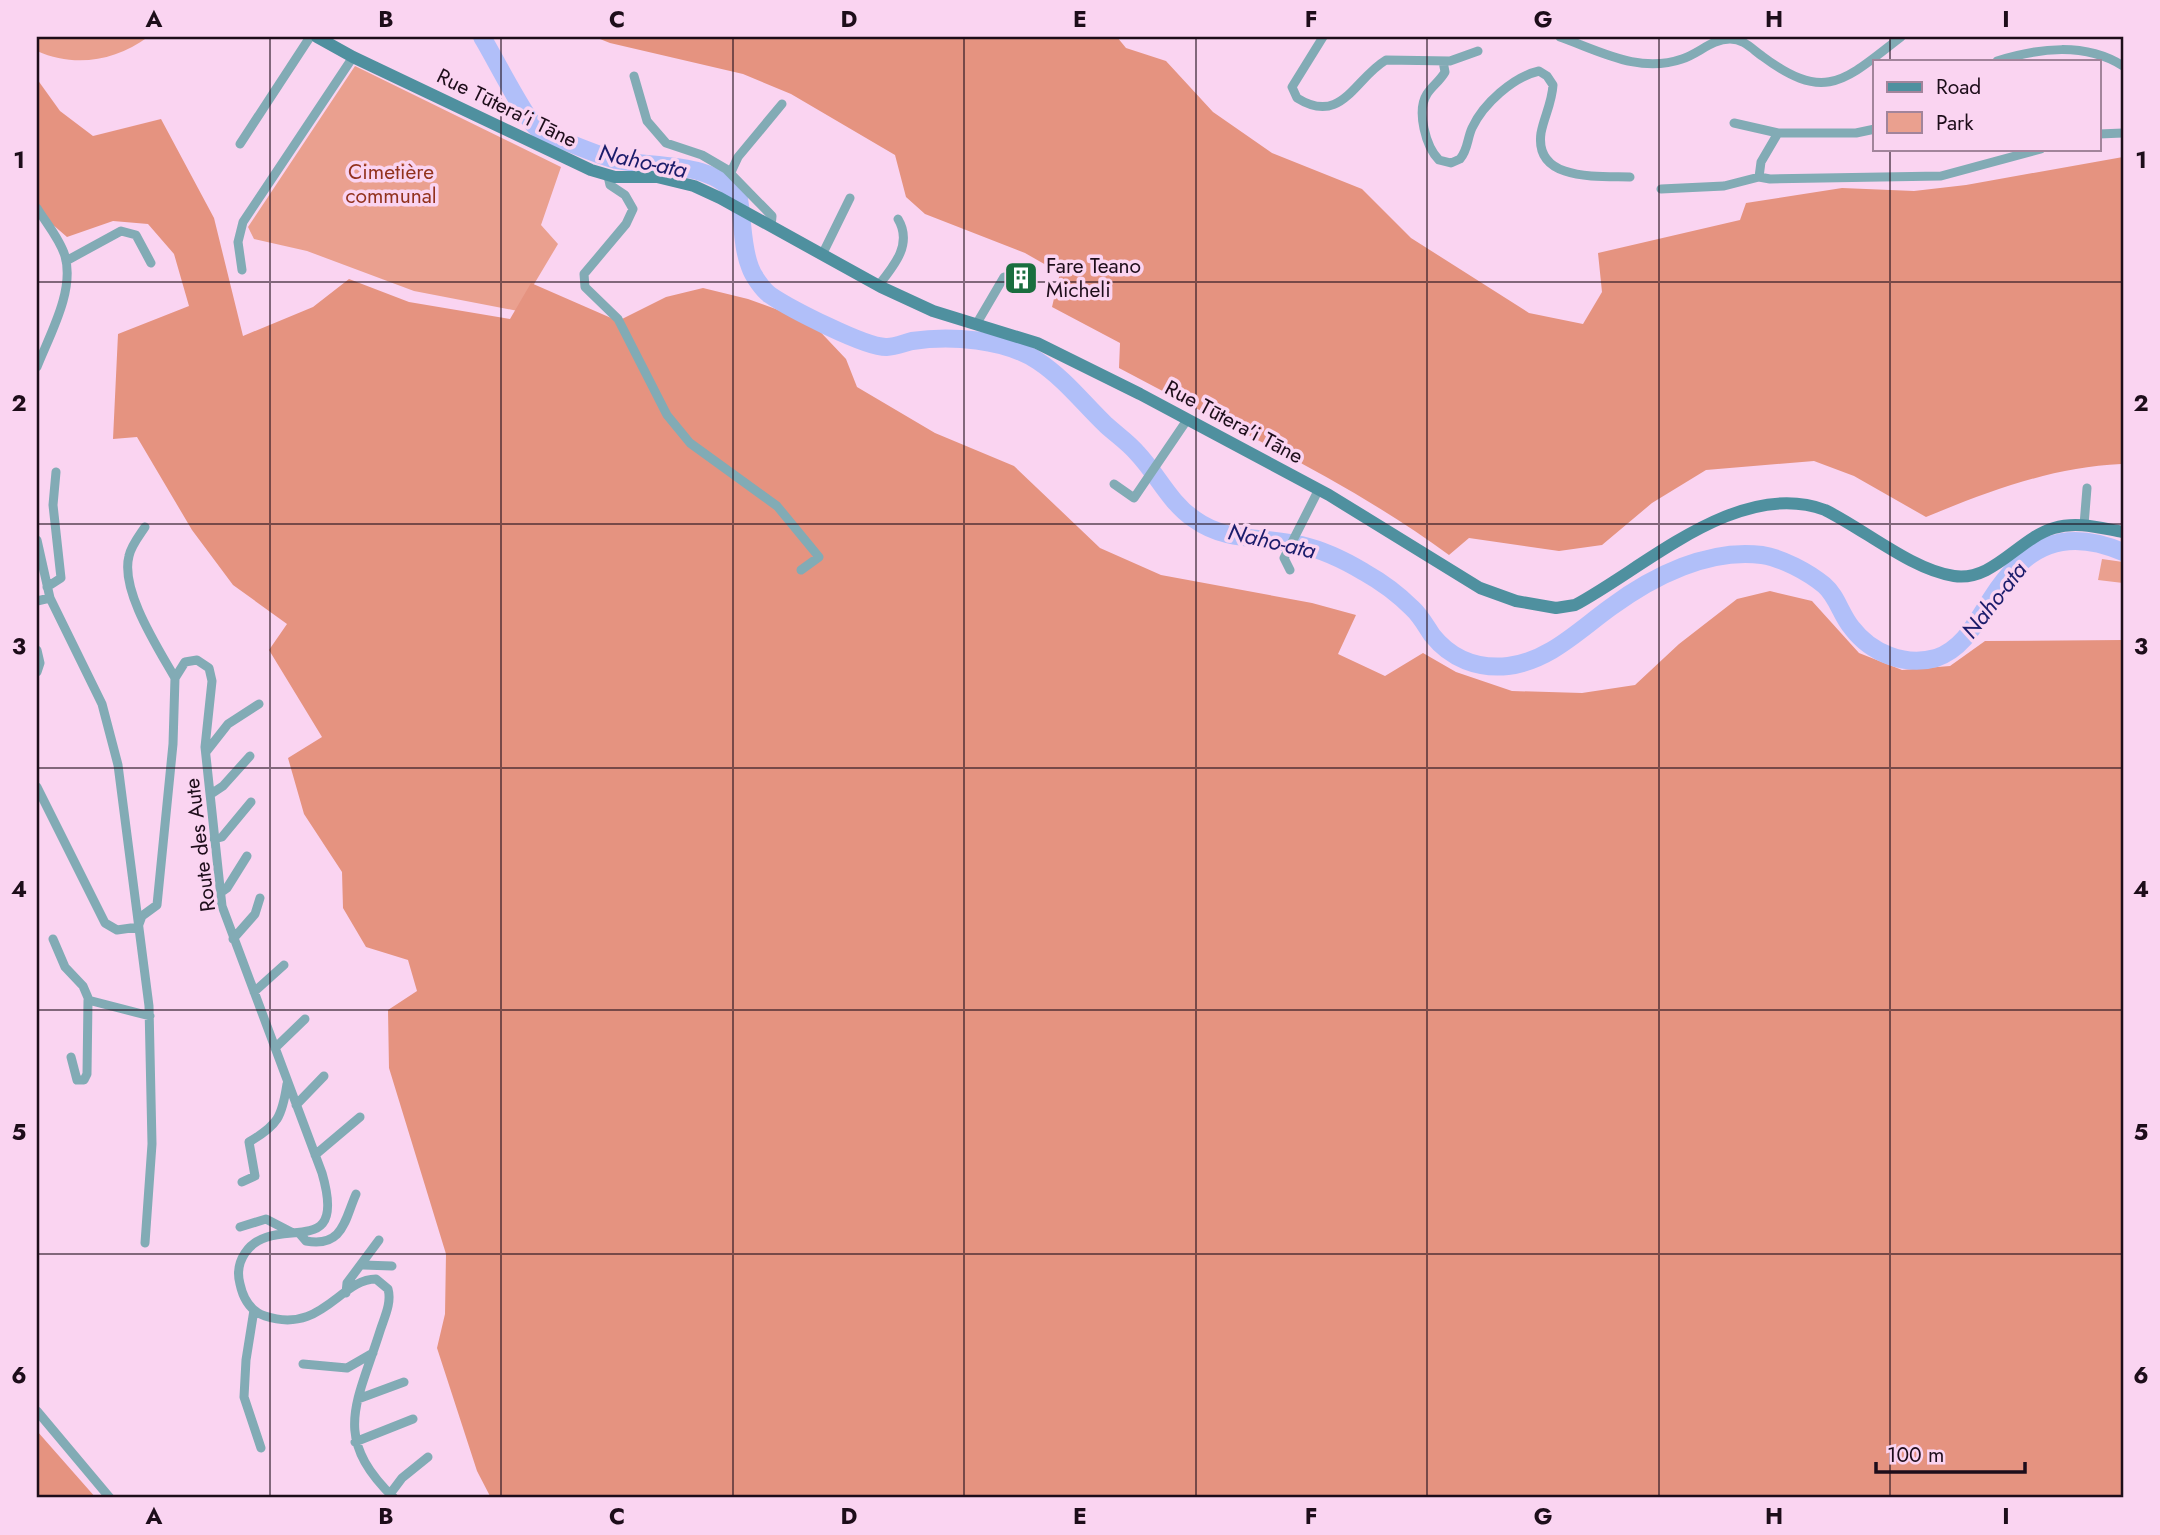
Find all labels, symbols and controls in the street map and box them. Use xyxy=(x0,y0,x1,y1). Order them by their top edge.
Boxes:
text: A xyxy=(145,2,163,36)
text: B xyxy=(378,2,394,36)
text: C xyxy=(609,2,625,36)
text: D xyxy=(841,2,858,36)
text: E xyxy=(1073,2,1087,36)
text: F xyxy=(1305,2,1317,36)
text: G xyxy=(1534,2,1552,36)
text: H xyxy=(1765,2,1783,36)
text: I xyxy=(2002,2,2010,36)
legend xyxy=(1873,60,2100,150)
street label: Rue Tūtera'i Tāne xyxy=(432,61,582,155)
text: Road xyxy=(1936,72,1981,102)
text: Park xyxy=(1936,108,1974,138)
water label: Naho-ata xyxy=(596,135,691,187)
text: 1 xyxy=(13,143,25,177)
text: 1 xyxy=(2135,143,2147,177)
park label: Cimetière communal xyxy=(345,157,437,211)
place label: Fare Teano Micheli xyxy=(1046,251,1141,305)
building icon: Fare Teano Micheli xyxy=(1002,259,1040,297)
street label: Rue Tūtera'i Tāne xyxy=(1160,373,1309,471)
text: 2 xyxy=(11,386,27,420)
text: 2 xyxy=(2133,386,2149,420)
water label: Naho-ata xyxy=(1225,514,1320,568)
water label: Naho-ata xyxy=(1953,554,2035,646)
text: 3 xyxy=(12,629,26,663)
text: 3 xyxy=(2134,629,2148,663)
street label: Route des Aute xyxy=(177,776,223,913)
text: 4 xyxy=(11,872,27,906)
text: 4 xyxy=(2133,872,2149,906)
text: 5 xyxy=(12,1115,26,1149)
text: 5 xyxy=(2134,1115,2148,1149)
text: 6 xyxy=(11,1358,27,1392)
text: 6 xyxy=(2133,1358,2149,1392)
scale bar xyxy=(1876,1430,2025,1474)
text: 100 m xyxy=(1887,1440,1944,1470)
text: A xyxy=(145,1499,163,1533)
text: B xyxy=(378,1499,394,1533)
text: C xyxy=(609,1499,625,1533)
text: D xyxy=(841,1499,858,1533)
text: E xyxy=(1073,1499,1087,1533)
text: F xyxy=(1305,1499,1317,1533)
text: G xyxy=(1534,1499,1552,1533)
text: H xyxy=(1765,1499,1783,1533)
text: I xyxy=(2002,1499,2010,1533)

